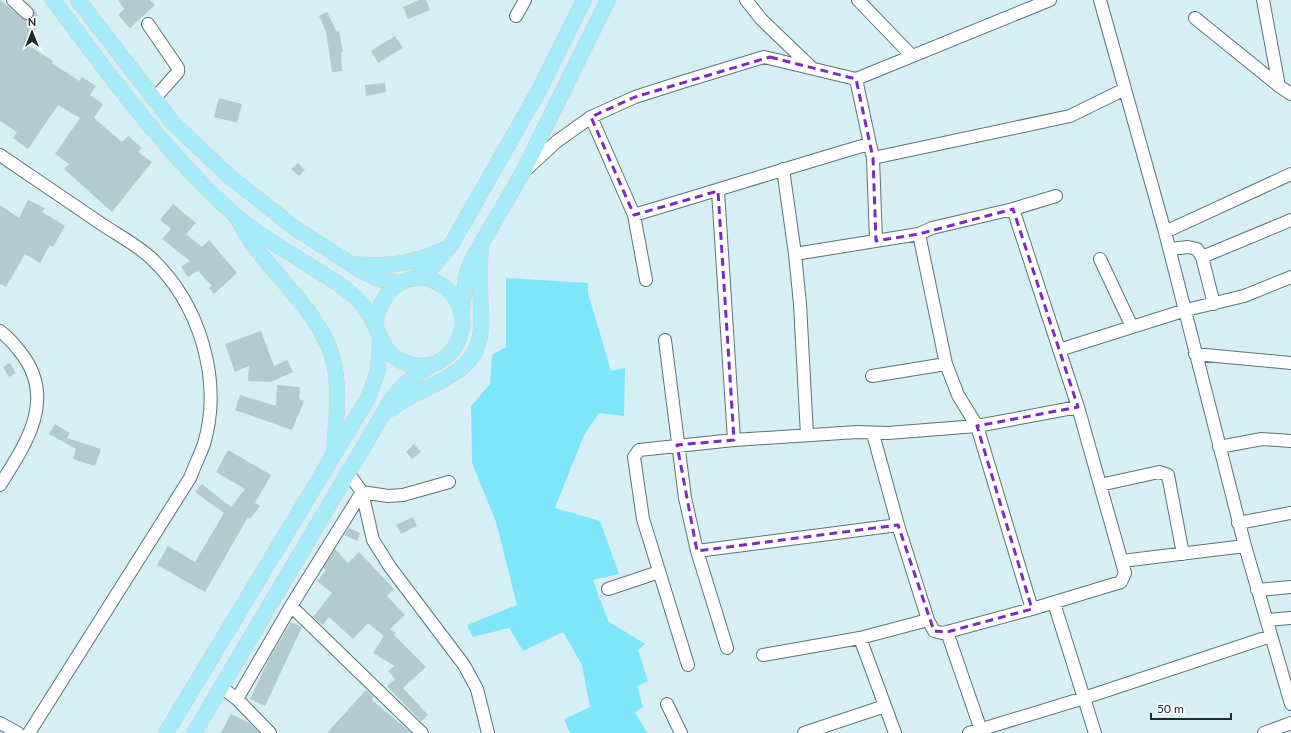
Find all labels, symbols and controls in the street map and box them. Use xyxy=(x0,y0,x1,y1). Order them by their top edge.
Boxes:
north arrow xyxy=(12,12,52,52)
text: N xyxy=(28,15,36,28)
scale bar xyxy=(1151,695,1231,721)
text: 50 m xyxy=(1157,701,1184,716)

